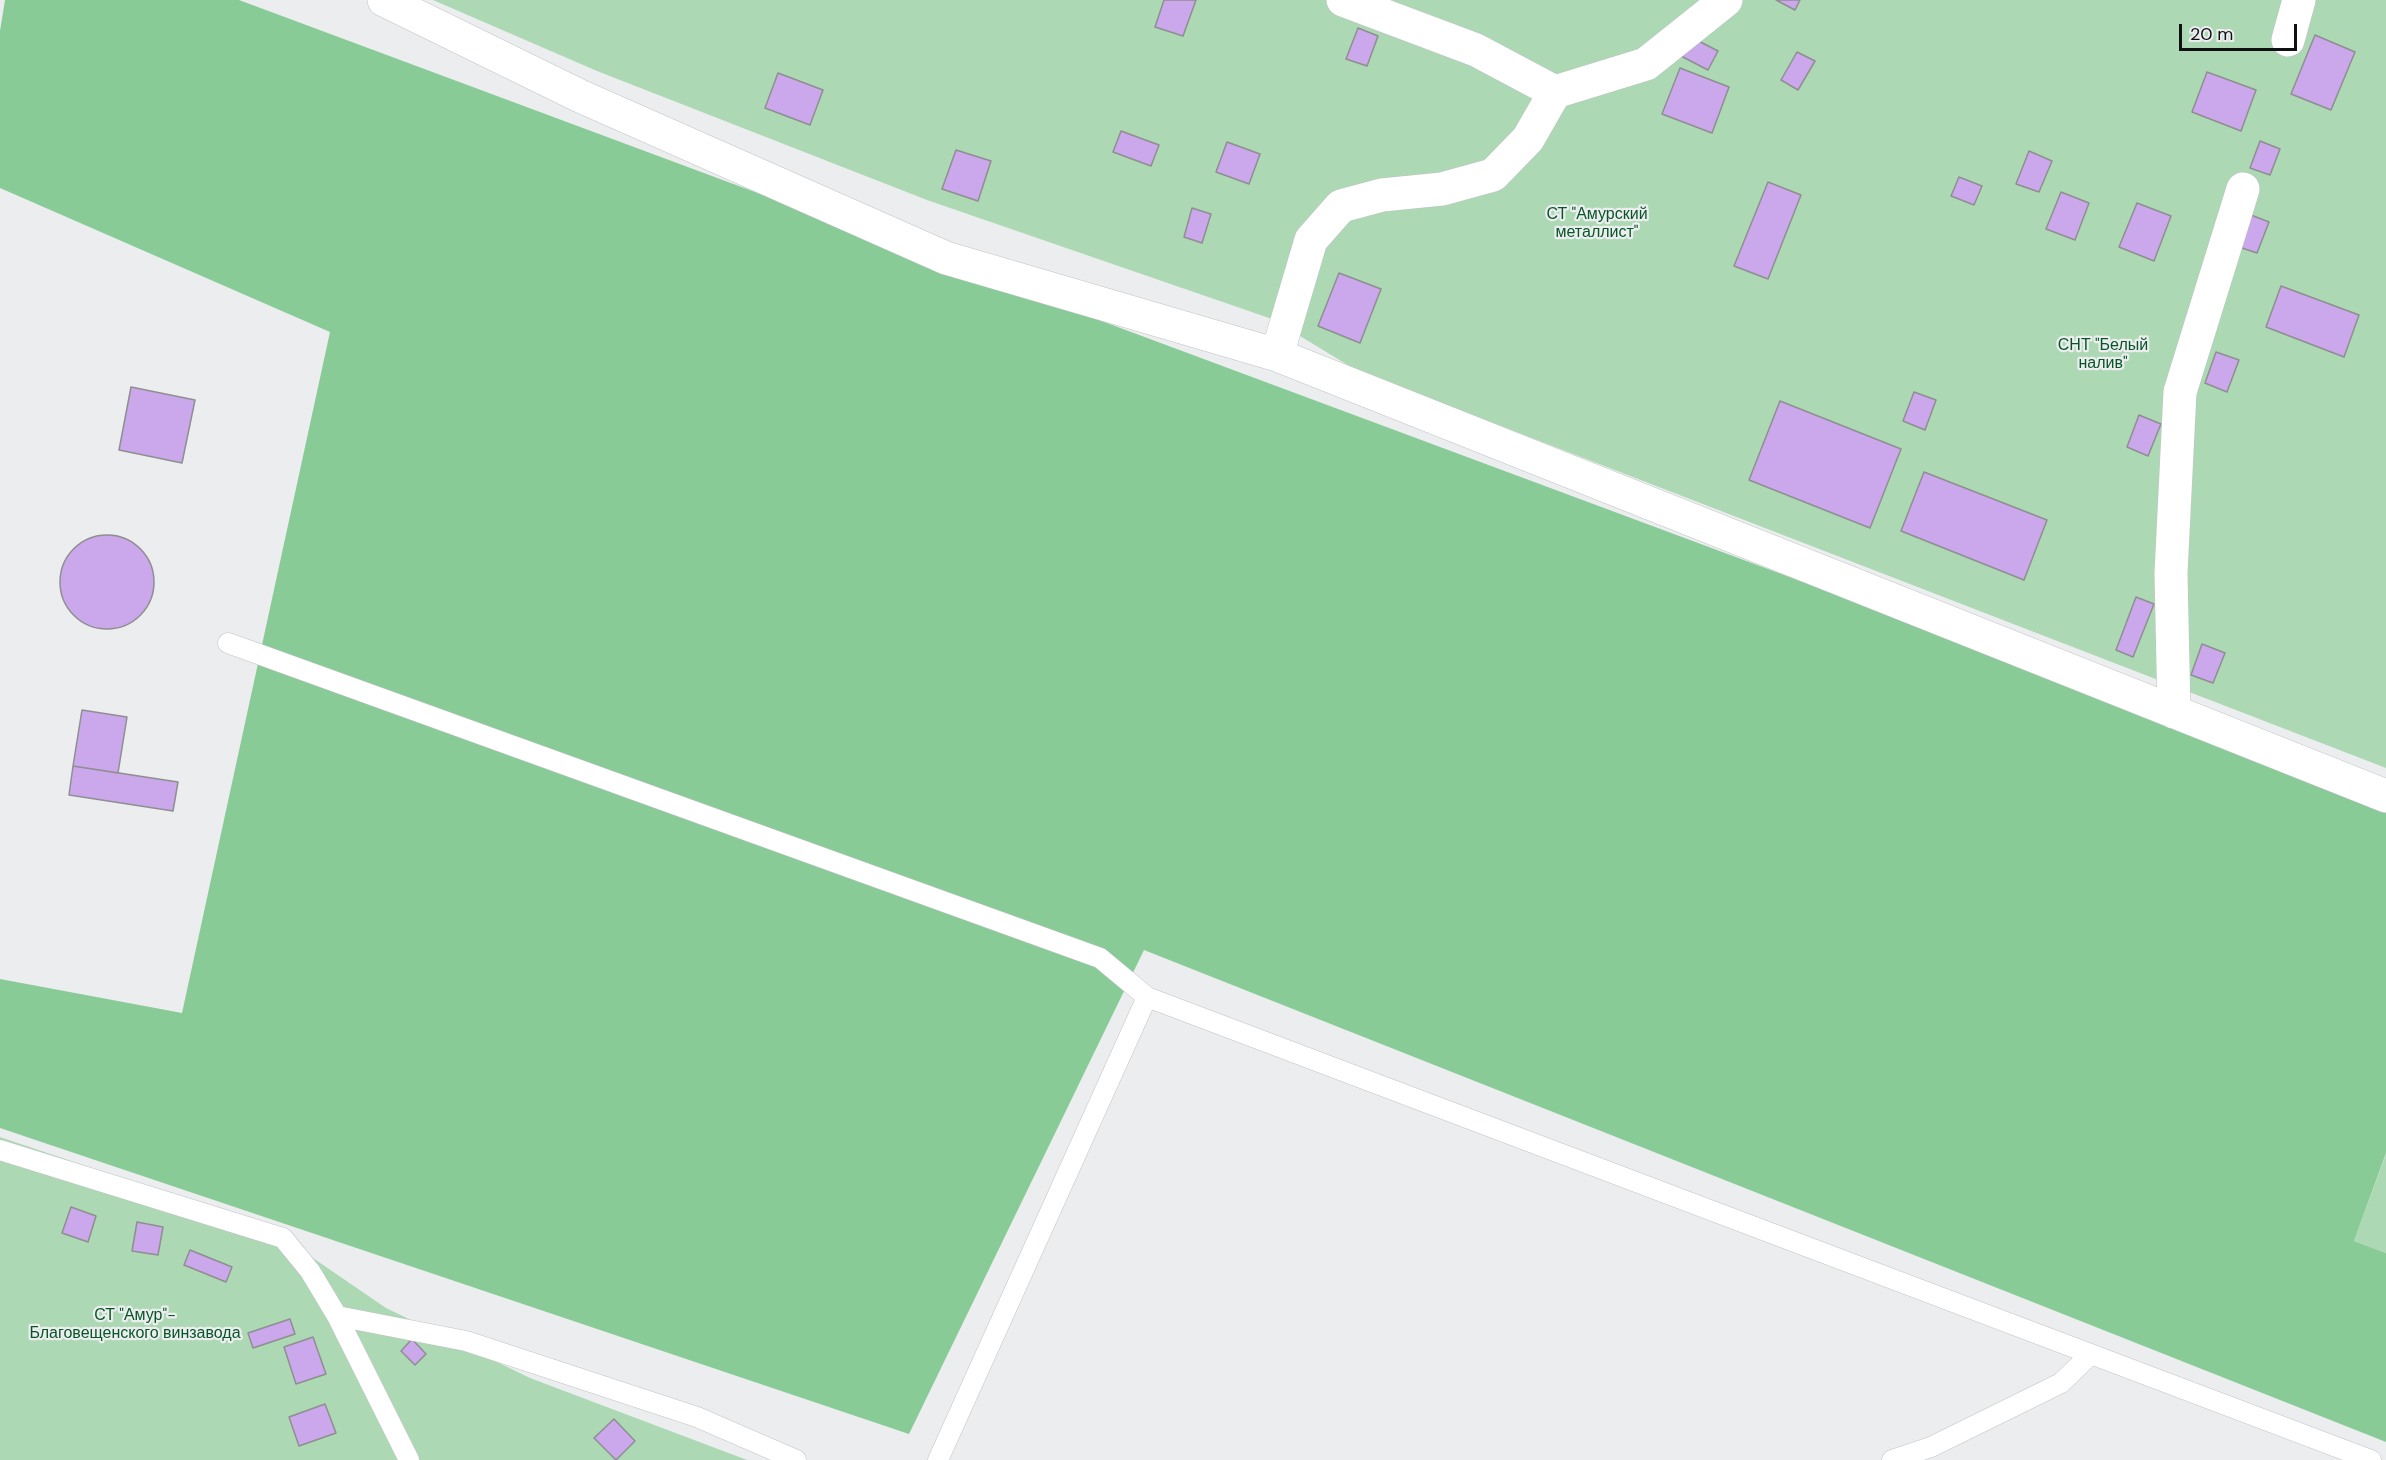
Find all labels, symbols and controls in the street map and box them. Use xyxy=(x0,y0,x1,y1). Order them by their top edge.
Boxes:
scale bar xyxy=(2182,12,2300,50)
text: 20 m xyxy=(2190,22,2233,46)
park label: СТ "Амурский металлист" xyxy=(1546,205,1648,243)
park label: СНТ "Белый налив" xyxy=(2058,336,2148,374)
park label: СТ "Амур"- Благовещенского винзавода xyxy=(29,1306,241,1344)

